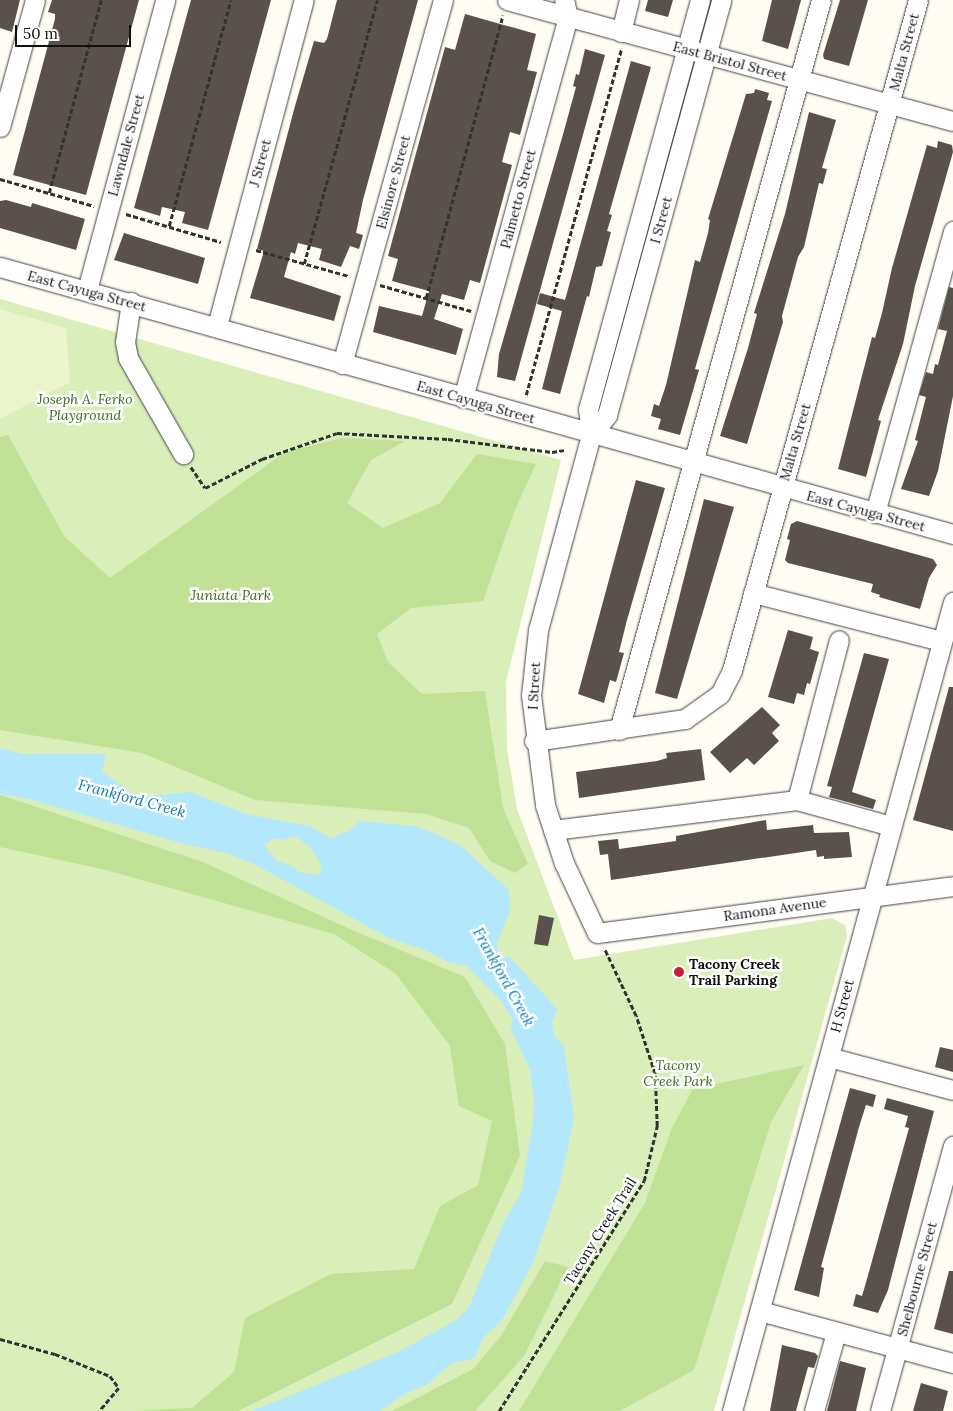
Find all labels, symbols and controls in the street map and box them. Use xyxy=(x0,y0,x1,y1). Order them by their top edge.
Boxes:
street label: Malta Street xyxy=(886,11,922,93)
scale bar xyxy=(18,15,134,47)
text: 50 m xyxy=(23,24,58,43)
street label: East Bristol Street xyxy=(671,38,789,84)
street label: Lawndale Street xyxy=(104,92,148,198)
street label: Elsinore Street xyxy=(372,133,414,231)
street label: J Street xyxy=(246,137,274,189)
street label: Palmetto Street xyxy=(497,148,539,250)
street label: I Street xyxy=(647,195,675,245)
street label: East Cayuga Street xyxy=(26,267,148,315)
street label: East Cayuga Street xyxy=(415,377,537,427)
park label: Joseph A. Ferko Playground xyxy=(38,391,132,424)
street label: Malta Street xyxy=(776,401,814,483)
street label: East Cayuga Street xyxy=(805,487,927,535)
park label: Juniata Park xyxy=(191,587,271,603)
street label: I Street xyxy=(524,662,544,710)
water label: Frankford Creek xyxy=(76,775,188,821)
street label: Ramona Avenue xyxy=(723,893,827,925)
water label: Frankford Creek xyxy=(469,924,539,1030)
place label: Tacony Creek Trail Parking xyxy=(689,956,780,989)
marker: Tacony Creek Trail Parking xyxy=(673,966,685,978)
street label: H Street xyxy=(827,978,857,1034)
park label: Tacony Creek Park xyxy=(643,1057,713,1090)
street label: Tacony Creek Trail xyxy=(560,1175,640,1287)
street label: Shelbourne Street xyxy=(894,1220,940,1338)

